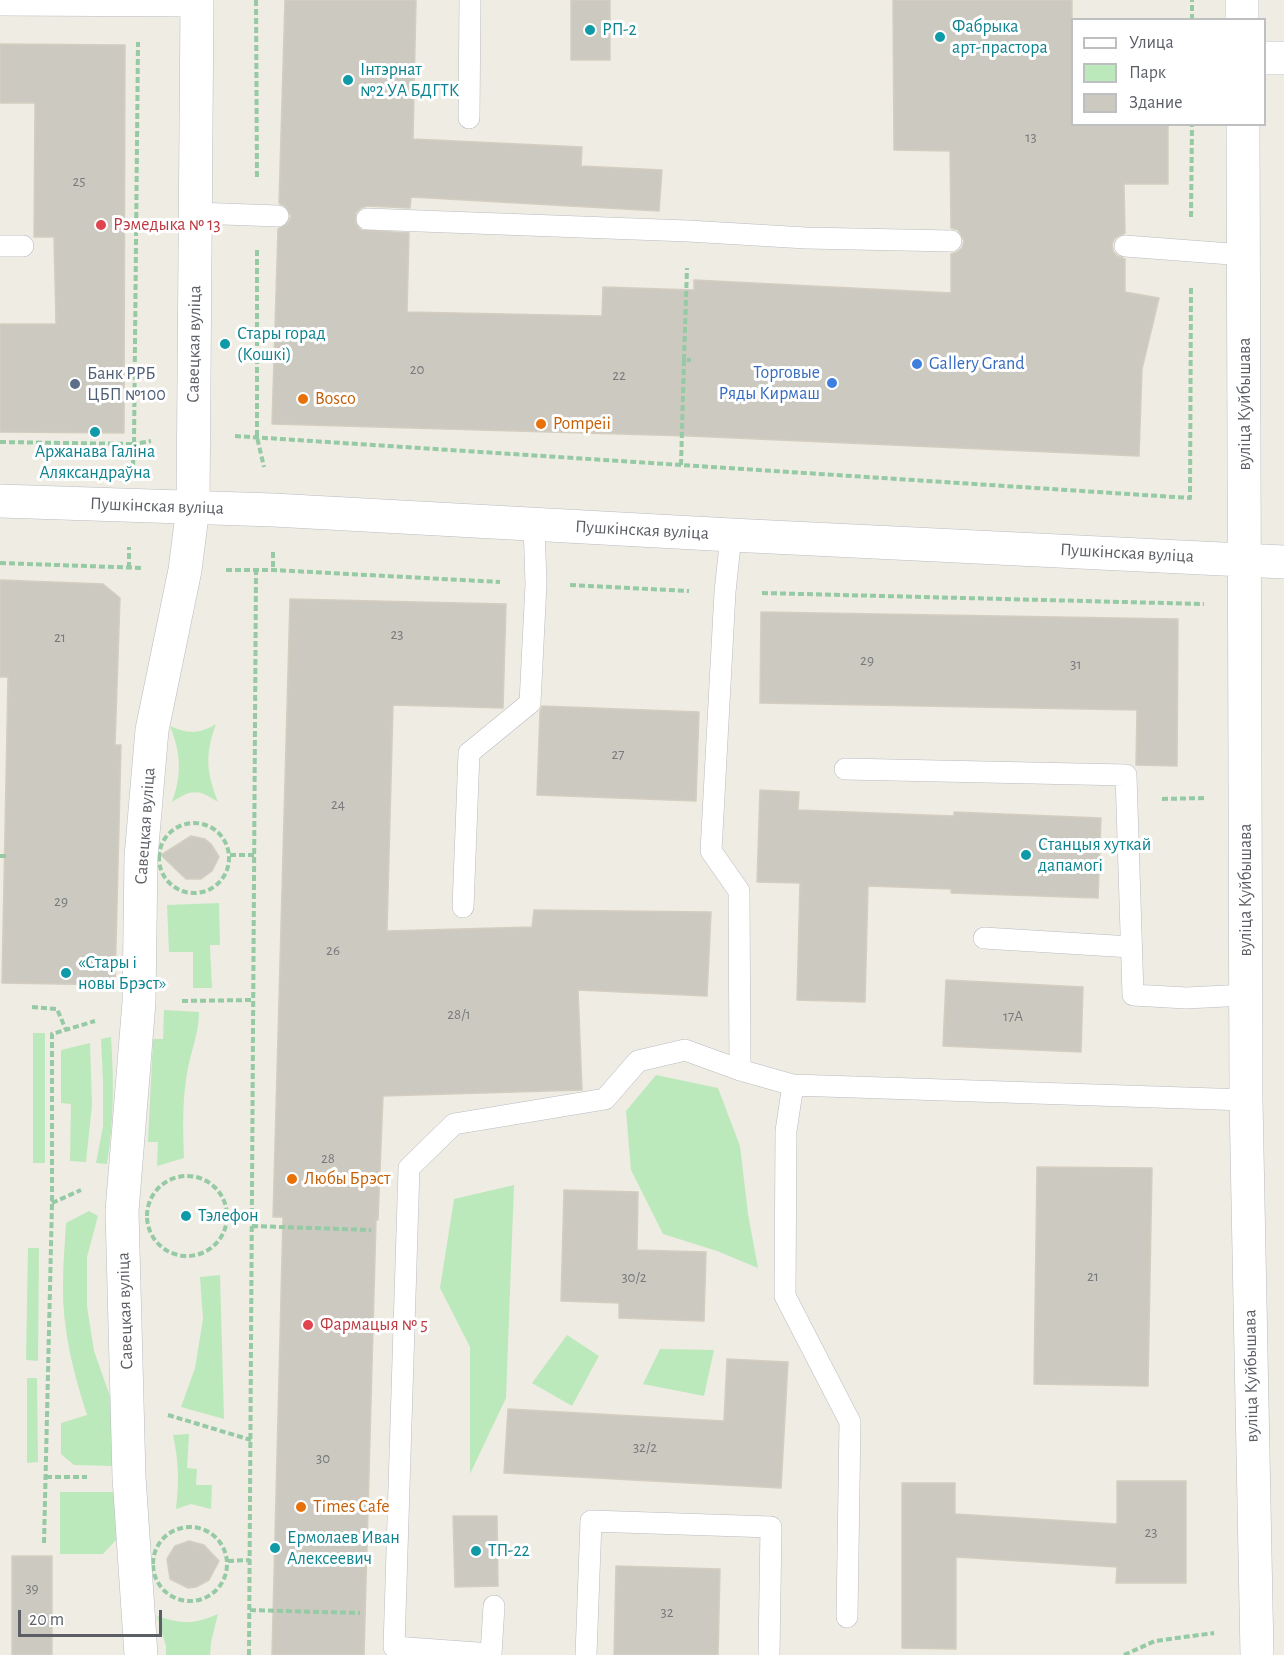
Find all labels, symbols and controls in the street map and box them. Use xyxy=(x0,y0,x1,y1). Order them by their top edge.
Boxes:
place label: Фабрыка арт-прастора xyxy=(952,16,1048,58)
legend xyxy=(1071,18,1266,126)
place label: РП-2 xyxy=(602,19,637,41)
marker: РП-2 xyxy=(583,23,597,37)
marker: Фабрыка арт-прастора xyxy=(933,30,947,44)
text: Улица xyxy=(1129,34,1174,52)
place label: Інтэрнат №2 УА БДГТК xyxy=(360,59,459,101)
text: Парк xyxy=(1129,64,1166,82)
marker: Інтэрнат №2 УА БДГТК xyxy=(341,73,355,87)
text: Здание xyxy=(1129,94,1183,112)
house number: 13 xyxy=(1025,128,1037,146)
house number: 25 xyxy=(72,172,86,190)
place label: Рэмедыка № 13 xyxy=(113,214,221,236)
marker: Рэмедыка № 13 xyxy=(94,218,108,232)
street label: Савецкая вуліца xyxy=(182,285,206,403)
place label: Стары горад (Кошкі) xyxy=(237,323,326,366)
marker: Стары горад (Кошкі) xyxy=(218,337,232,351)
street label: вуліца Куйбышава xyxy=(1234,337,1256,471)
place label: Gallery Grand xyxy=(929,353,1025,375)
marker: Gallery Grand xyxy=(910,357,924,371)
house number: 20 xyxy=(410,360,424,378)
place label: Торговые Ряды Кирмаш xyxy=(718,362,820,404)
place label: Банк РРБ ЦБП №100 xyxy=(87,363,166,406)
house number: 22 xyxy=(612,366,626,384)
marker: Торговые Ряды Кирмаш xyxy=(825,376,839,390)
marker: Банк РРБ ЦБП №100 xyxy=(68,377,82,391)
place label: Bosco xyxy=(315,388,356,410)
marker: Bosco xyxy=(296,392,310,406)
place label: Pompeii xyxy=(553,413,611,435)
marker: Pompeii xyxy=(534,417,548,431)
marker: Аржанава Галіна Аляксандраўна xyxy=(88,425,102,439)
place label: Аржанава Галіна Аляксандраўна xyxy=(35,441,155,484)
street label: Пушкінская вуліца xyxy=(90,493,224,519)
street label: Пушкінская вуліца xyxy=(574,516,710,544)
street label: Пушкінская вуліца xyxy=(1059,539,1195,567)
house number: 23 xyxy=(390,625,404,643)
house number: 21 xyxy=(54,628,66,646)
house number: 29 xyxy=(860,651,874,669)
house number: 31 xyxy=(1070,655,1082,673)
house number: 27 xyxy=(611,745,625,763)
street label: Савецкая вуліца xyxy=(130,767,160,885)
house number: 24 xyxy=(331,795,345,813)
street label: вуліца Куйбышава xyxy=(1235,823,1257,957)
place label: Станцыя хуткай дапамогі xyxy=(1038,834,1151,876)
marker: Станцыя хуткай дапамогі xyxy=(1019,848,1033,862)
house number: 29 xyxy=(54,892,68,910)
house number: 26 xyxy=(326,941,340,959)
place label: «Стары і новы Брэст» xyxy=(78,952,166,994)
marker: «Стары і новы Брэст» xyxy=(59,966,73,980)
house number: 28/1 xyxy=(447,1005,471,1023)
house number: 17А xyxy=(1003,1007,1023,1025)
house number: 28 xyxy=(321,1149,335,1167)
place label: Любы Брэст xyxy=(304,1168,390,1190)
marker: Любы Брэст xyxy=(285,1172,299,1186)
place label: Тэлефон xyxy=(198,1205,259,1227)
marker: Тэлефон xyxy=(179,1209,193,1223)
street label: Савецкая вуліца xyxy=(112,1252,138,1370)
house number: 21 xyxy=(1087,1267,1099,1285)
house number: 30/2 xyxy=(621,1268,647,1286)
street label: вуліца Куйбышава xyxy=(1239,1309,1263,1443)
place label: Фармацыя № 5 xyxy=(320,1314,428,1336)
marker: Фармацыя № 5 xyxy=(301,1318,315,1332)
house number: 32/2 xyxy=(633,1438,657,1456)
house number: 30 xyxy=(316,1449,330,1467)
place label: Times Cafe xyxy=(313,1496,389,1518)
marker: Times Cafe xyxy=(294,1500,308,1514)
house number: 23 xyxy=(1144,1523,1158,1541)
place label: Ермолаев Иван Алексеевич xyxy=(287,1527,400,1570)
place label: ТП-22 xyxy=(488,1540,530,1562)
marker: Ермолаев Иван Алексеевич xyxy=(268,1541,282,1555)
marker: ТП-22 xyxy=(469,1544,483,1558)
house number: 39 xyxy=(25,1579,39,1597)
scale bar xyxy=(21,1598,165,1636)
house number: 32 xyxy=(660,1603,674,1621)
text: 20 m xyxy=(29,1611,64,1629)

